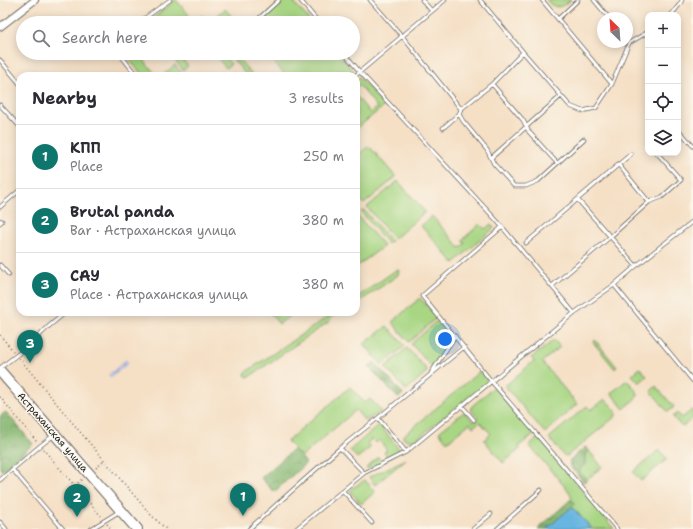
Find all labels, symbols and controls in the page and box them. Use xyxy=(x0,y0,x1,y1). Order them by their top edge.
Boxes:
north arrow xyxy=(597,12,633,48)
map controls xyxy=(645,12,681,156)
button: + xyxy=(645,12,681,48)
search box xyxy=(16,16,360,60)
icon: search xyxy=(30,27,52,49)
text: Search here xyxy=(62,28,148,48)
button: − xyxy=(645,48,681,84)
button: locate xyxy=(645,84,681,120)
text: Nearby xyxy=(32,87,97,109)
text: 3 results xyxy=(288,90,344,107)
button: layers xyxy=(645,120,681,156)
text: КПП xyxy=(70,138,101,158)
text: 1 xyxy=(42,148,48,165)
text: 250 m xyxy=(303,148,344,165)
text: Place xyxy=(70,158,103,175)
text: Brutal panda xyxy=(70,202,174,222)
text: 2 xyxy=(40,212,50,229)
text: 380 m xyxy=(302,212,344,229)
text: Bar · Астраханская улица xyxy=(70,222,236,239)
text: САУ xyxy=(70,266,100,286)
text: 3 xyxy=(40,276,50,293)
text: 380 m xyxy=(302,276,344,293)
text: Place · Астраханская улица xyxy=(70,286,248,303)
your location xyxy=(435,329,455,349)
pin: 3 xyxy=(17,330,43,363)
street label: Астраханская улица xyxy=(15,389,92,475)
pin: 1 xyxy=(230,483,256,516)
pin: 2 xyxy=(64,484,90,517)

